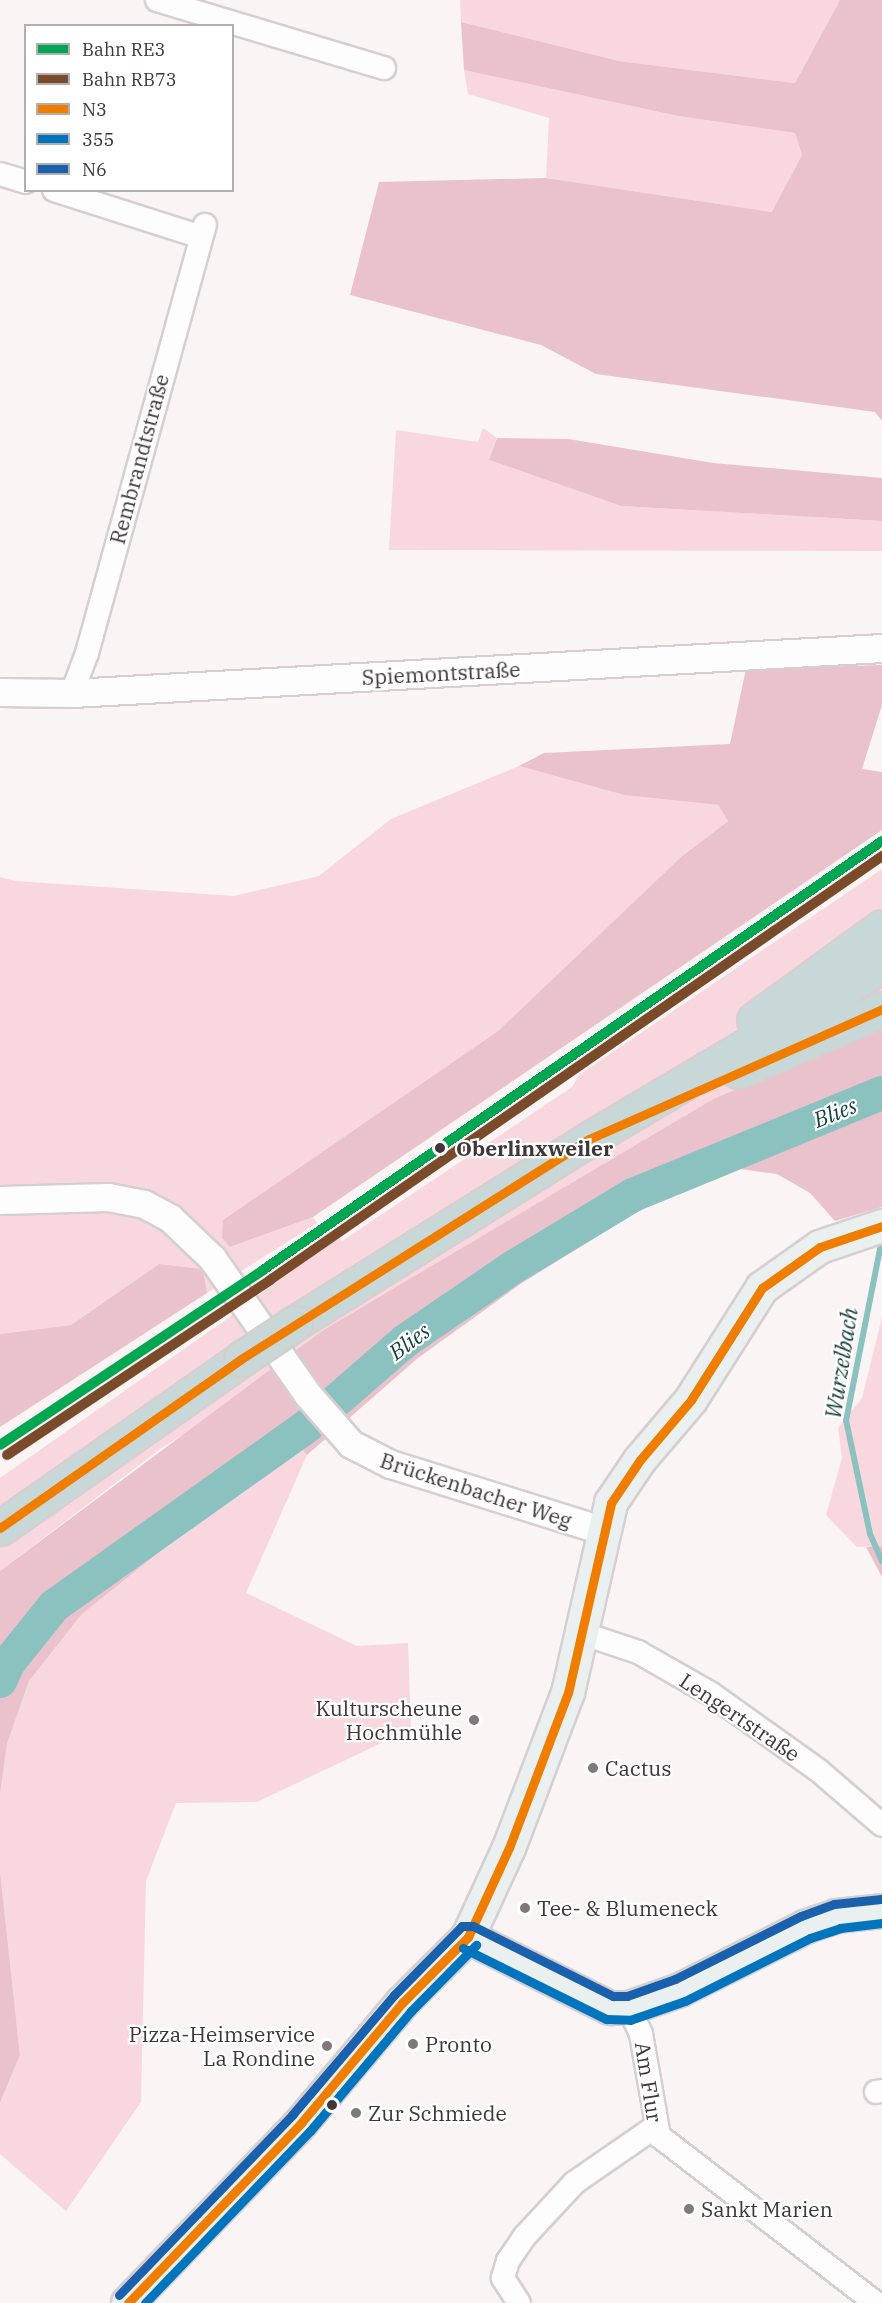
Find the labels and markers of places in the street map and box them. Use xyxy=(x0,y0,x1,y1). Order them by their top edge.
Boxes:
place label: Oberlinxweiler xyxy=(456,1135,613,1161)
marker: Oberlinxweiler xyxy=(429,1137,451,1159)
place label: Kulturscheune Hochmühle xyxy=(316,1695,462,1745)
marker: Kulturscheune Hochmühle xyxy=(467,1713,481,1727)
place label: Cactus xyxy=(605,1755,671,1781)
marker: Cactus xyxy=(586,1761,600,1775)
place label: Tee- & Blumeneck xyxy=(537,1895,718,1921)
marker: Tee- & Blumeneck xyxy=(518,1901,532,1915)
place label: Pizza-Heimservice La Rondine xyxy=(129,2021,315,2071)
place label: Pronto xyxy=(425,2031,492,2057)
marker: Pronto xyxy=(406,2037,420,2051)
marker: Pizza-Heimservice La Rondine xyxy=(320,2039,334,2053)
unlabelled marker xyxy=(326,2099,338,2111)
place label: Zur Schmiede xyxy=(368,2100,507,2126)
marker: Zur Schmiede xyxy=(349,2106,363,2120)
place label: Sankt Marien xyxy=(701,2196,833,2222)
marker: Sankt Marien xyxy=(682,2202,696,2216)

